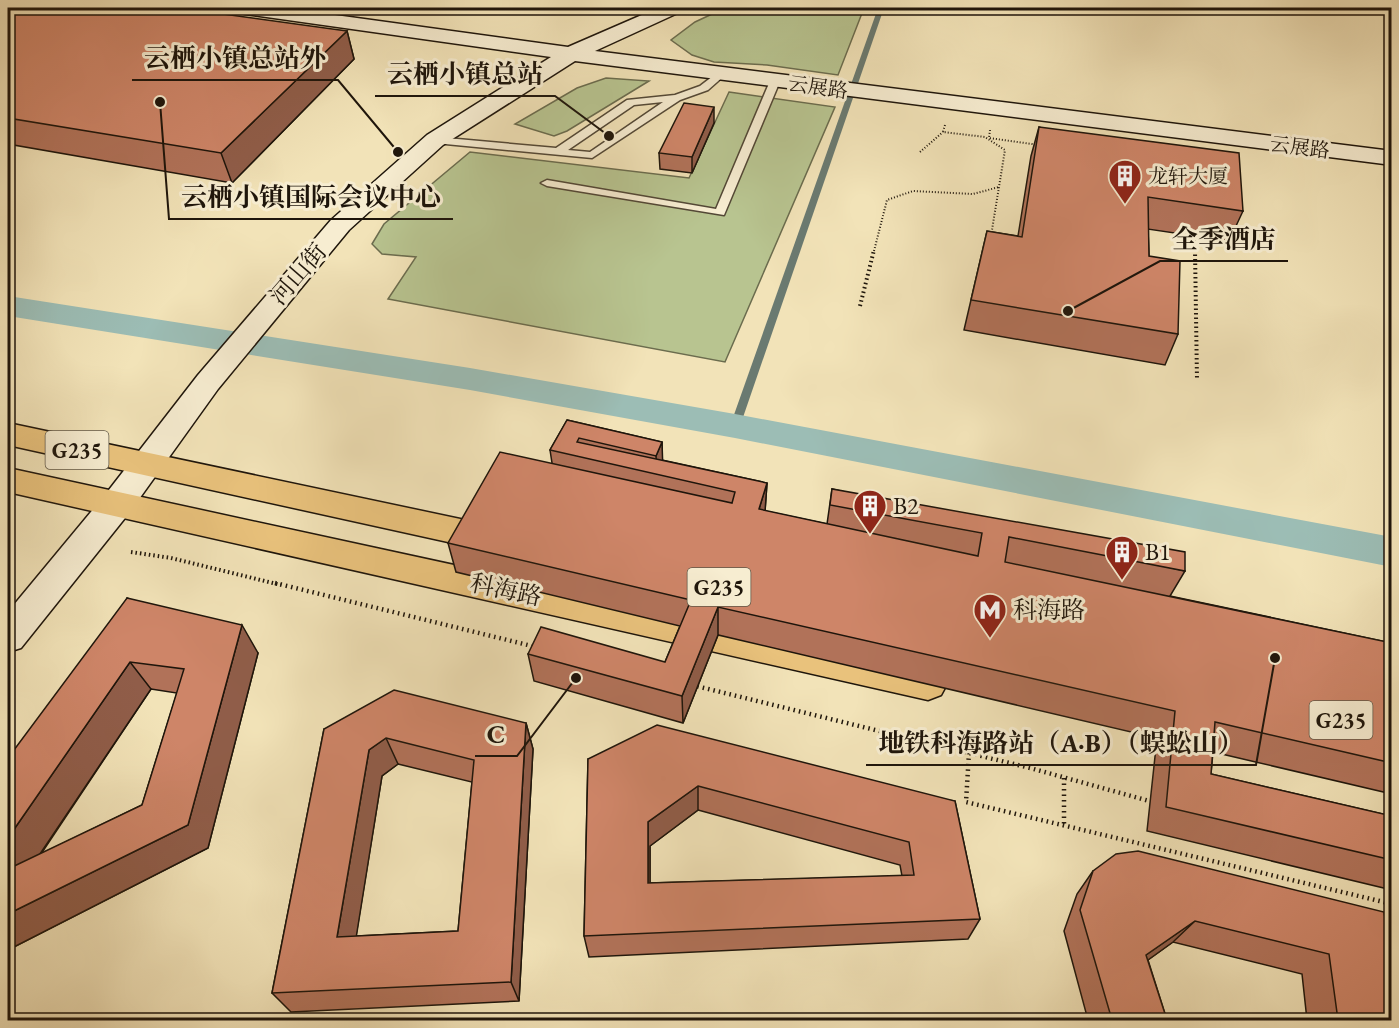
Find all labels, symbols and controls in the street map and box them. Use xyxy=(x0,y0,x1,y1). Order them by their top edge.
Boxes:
callout: 云栖小镇总站外 xyxy=(132,36,338,80)
text: 云栖小镇总站外 xyxy=(144,41,326,75)
callout: 云栖小镇总站 xyxy=(375,52,555,96)
text: 云栖小镇总站 xyxy=(387,57,543,91)
street label: 云展路 xyxy=(786,70,850,104)
street label: 云展路 xyxy=(1269,130,1331,164)
building icon: 龙轩大厦 xyxy=(1107,158,1143,205)
place label: 龙轩大厦 xyxy=(1148,163,1228,189)
callout: 云栖小镇国际会议中心 xyxy=(169,175,453,219)
text: 云栖小镇国际会议中心 xyxy=(181,180,441,214)
callout: 全季酒店 xyxy=(1160,217,1288,261)
text: 全季酒店 xyxy=(1172,222,1276,256)
street label: 河山街 xyxy=(262,236,333,311)
road number: G235 xyxy=(46,431,109,469)
building icon: B2 xyxy=(852,488,888,535)
place label: B2 xyxy=(893,490,919,521)
building icon: B1 xyxy=(1104,534,1140,581)
place label: B1 xyxy=(1145,536,1171,567)
street label: 科海路 xyxy=(468,567,545,612)
road number: G235 xyxy=(688,568,750,606)
metro station icon: 科海路 xyxy=(972,592,1008,639)
place label: 科海路 xyxy=(1013,594,1085,625)
road number: G235 xyxy=(1310,701,1372,739)
callout: C xyxy=(475,712,517,756)
text: C xyxy=(487,717,505,751)
callout: 地铁科海路站（A·B）（蜈蚣山） xyxy=(866,721,1256,765)
text: 地铁科海路站（A·B）（蜈蚣山） xyxy=(878,726,1244,760)

